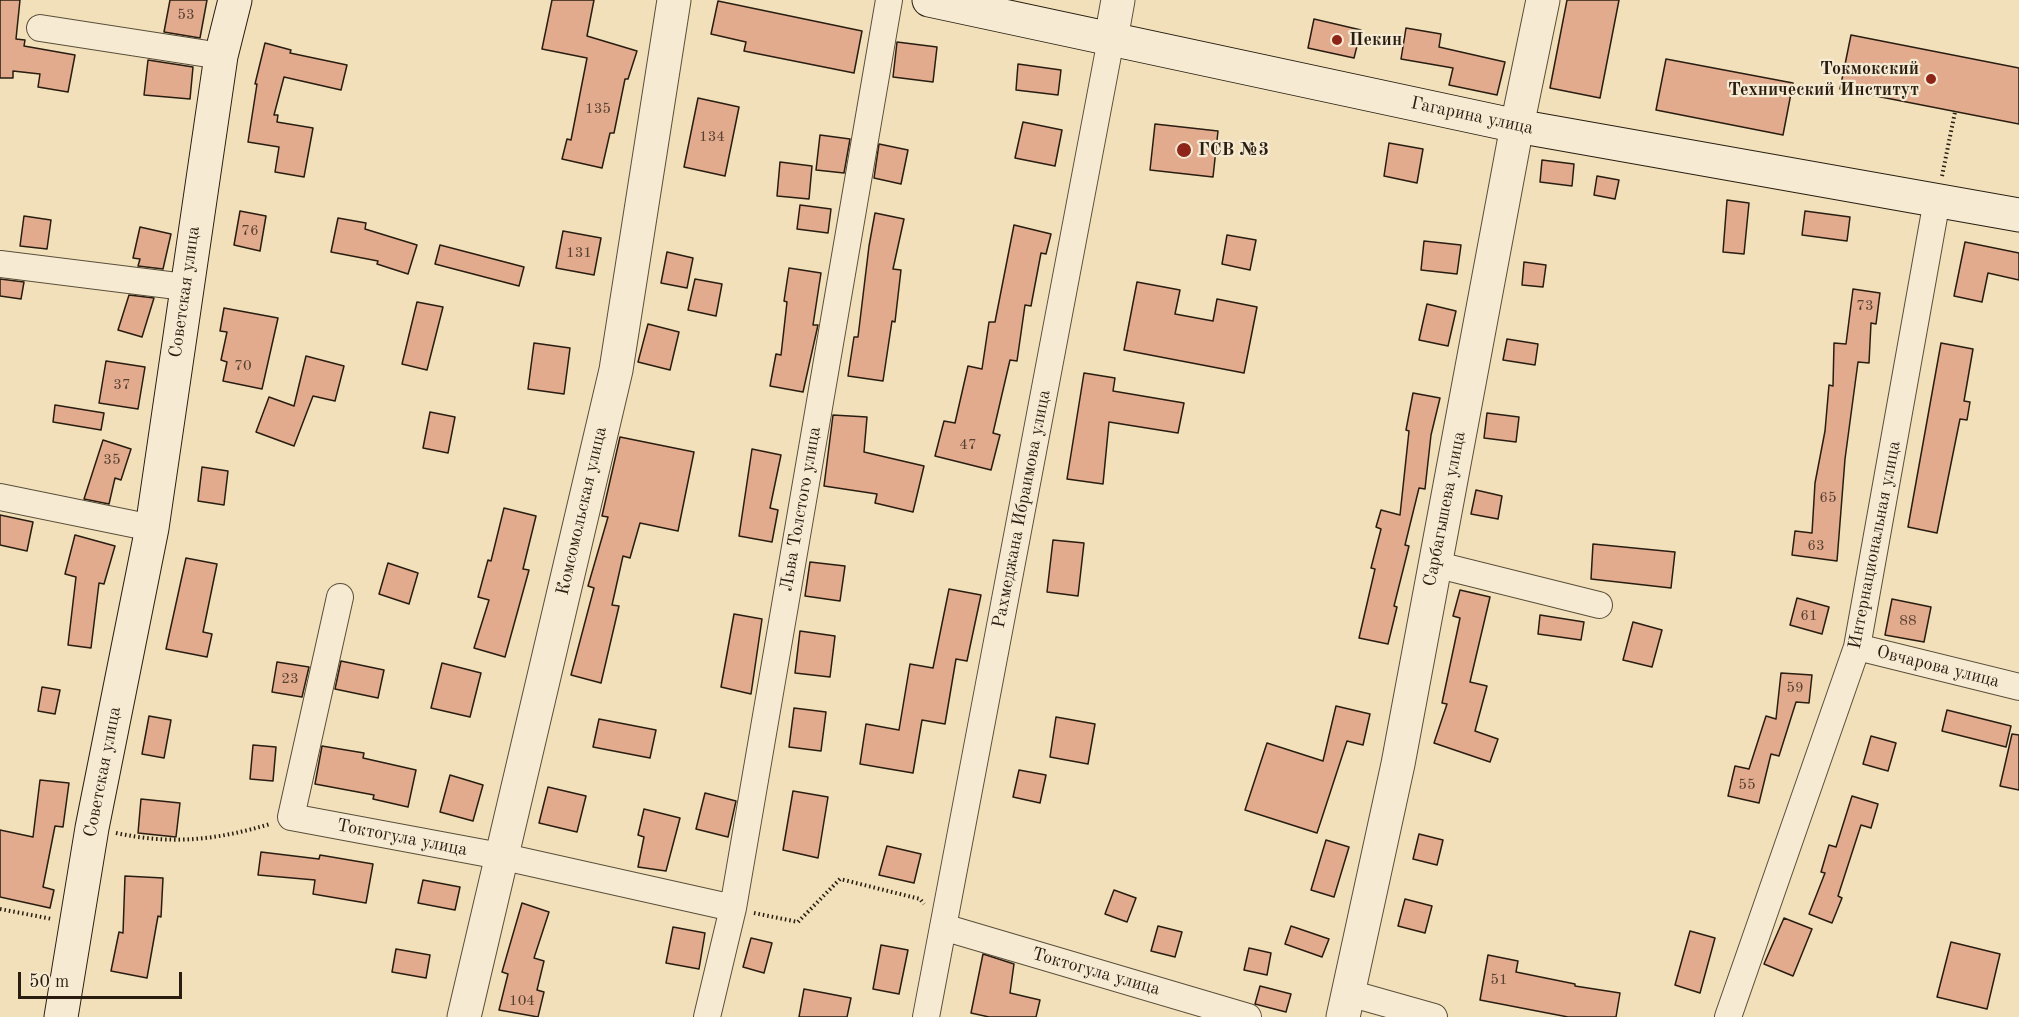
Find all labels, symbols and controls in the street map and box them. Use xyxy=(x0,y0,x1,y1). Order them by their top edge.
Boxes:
house number: 53 xyxy=(177,6,195,24)
place label: Пекин xyxy=(1349,29,1402,51)
marker: Пекин xyxy=(1330,33,1344,47)
place label: Токмокский Технический Институт xyxy=(1728,58,1919,100)
marker: Токмокский Технический Институт xyxy=(1924,72,1938,86)
street label: Гагарина улица xyxy=(1409,92,1535,140)
house number: 135 xyxy=(585,100,611,118)
house number: 134 xyxy=(699,128,725,146)
place label: ГСВ №3 xyxy=(1198,139,1269,161)
marker: ГСВ №3 xyxy=(1175,141,1193,159)
house number: 76 xyxy=(241,222,259,240)
street label: Советская улица xyxy=(165,225,205,359)
house number: 131 xyxy=(566,244,592,262)
house number: 73 xyxy=(1856,297,1874,315)
house number: 70 xyxy=(234,357,252,375)
house number: 37 xyxy=(113,376,131,394)
street label: Рахмеджана Ибраимова улица xyxy=(988,388,1056,630)
street label: Комсомольская улица xyxy=(552,425,612,597)
street label: Льва Толстого улица xyxy=(776,425,826,593)
street label: Сарбагышева улица xyxy=(1419,430,1471,588)
house number: 47 xyxy=(959,436,977,454)
street label: Интернациональная улица xyxy=(1844,439,1906,651)
house number: 35 xyxy=(103,451,121,469)
house number: 65 xyxy=(1819,489,1837,507)
house number: 63 xyxy=(1807,537,1825,555)
house number: 61 xyxy=(1800,607,1818,625)
house number: 88 xyxy=(1899,612,1917,630)
street label: Овчарова улица xyxy=(1874,641,2002,693)
house number: 23 xyxy=(281,670,299,688)
house number: 59 xyxy=(1786,679,1804,697)
street label: Советская улица xyxy=(80,705,126,839)
house number: 55 xyxy=(1738,776,1756,794)
street label: Токтогула улица xyxy=(335,815,469,861)
street label: Токтогула улица xyxy=(1029,943,1163,1001)
scale bar xyxy=(21,960,184,998)
house number: 51 xyxy=(1490,971,1508,989)
text: 50 m xyxy=(29,973,69,991)
house number: 104 xyxy=(509,992,535,1010)

